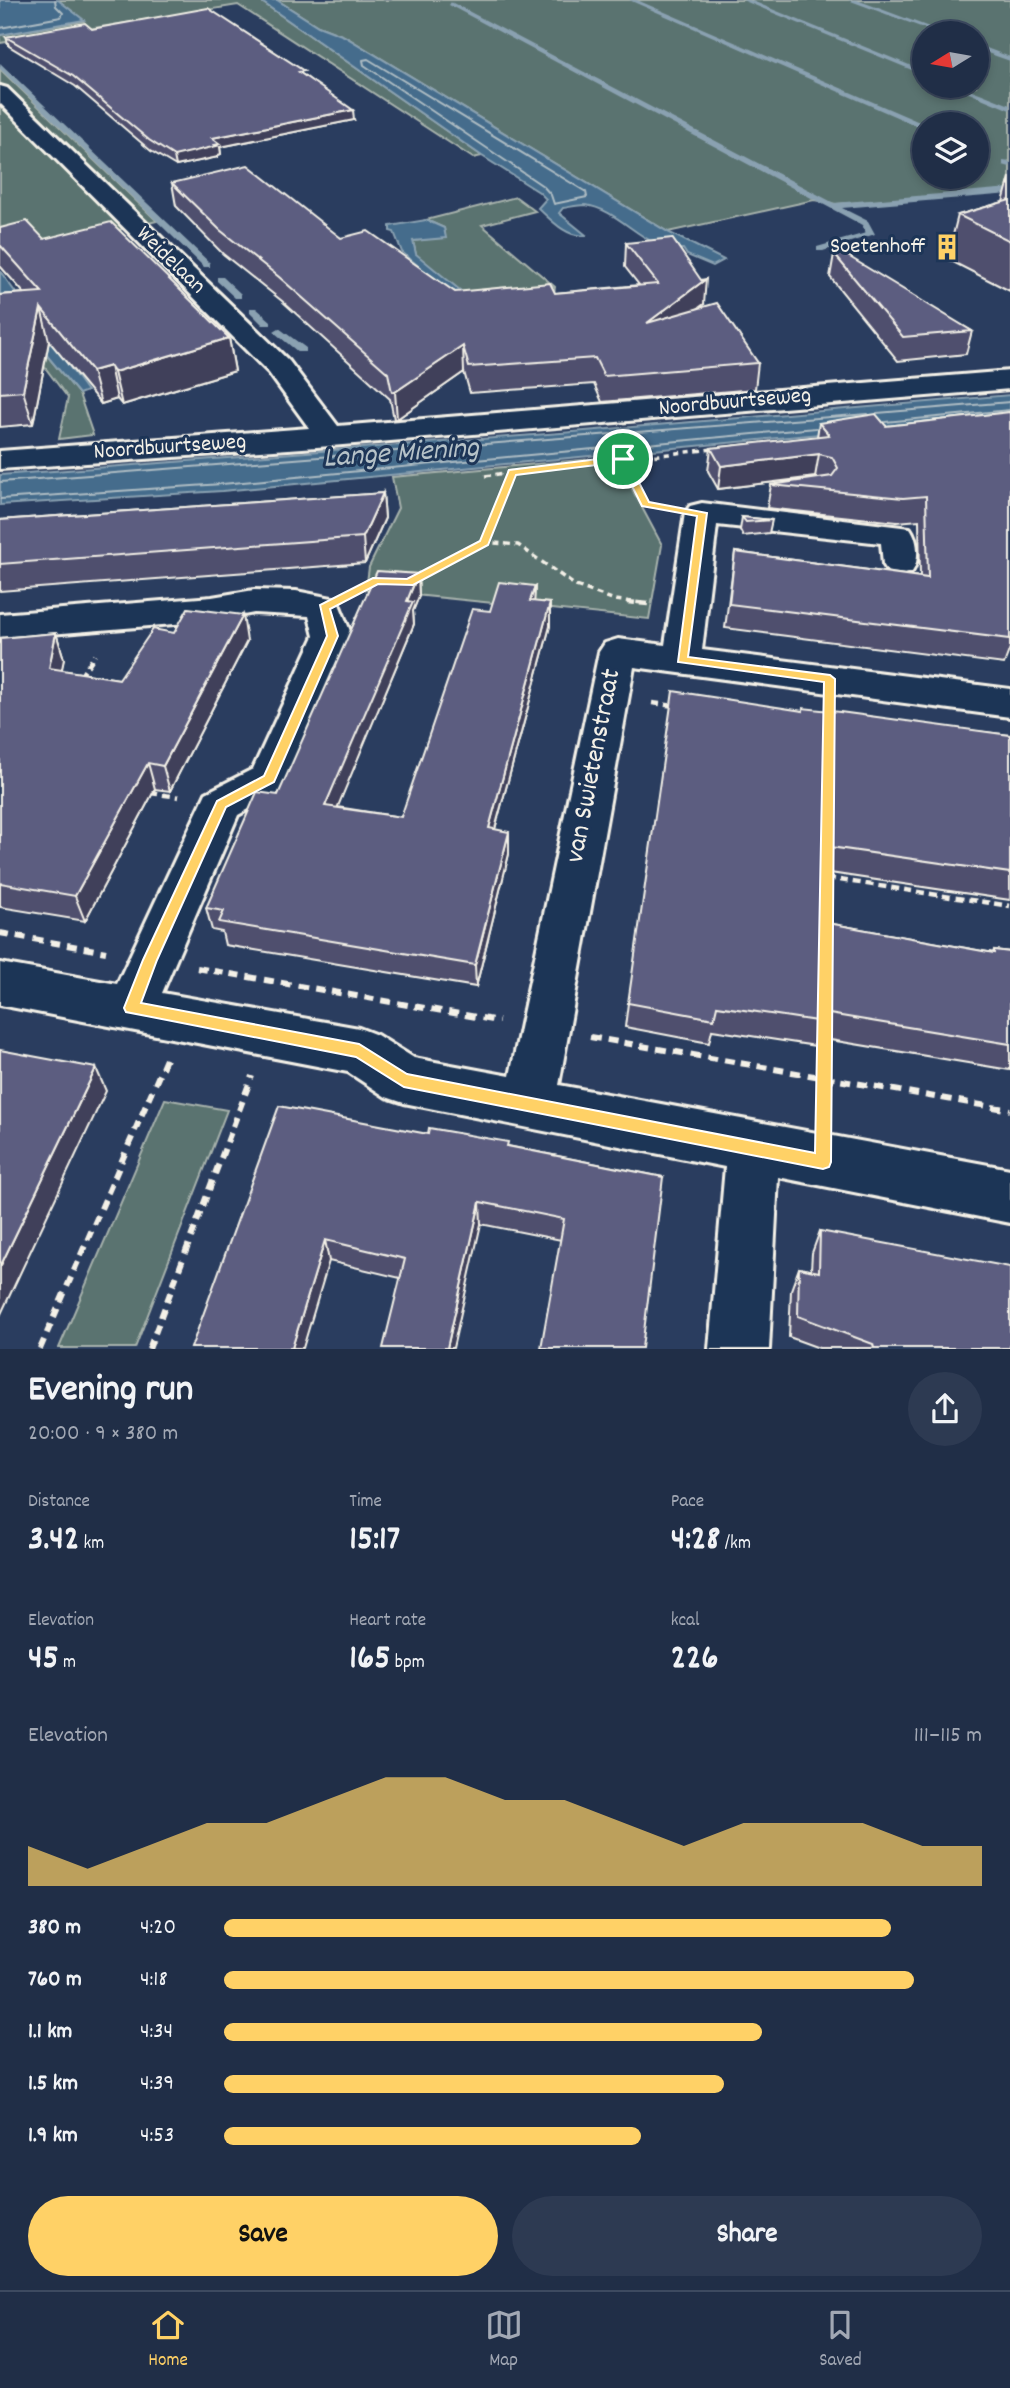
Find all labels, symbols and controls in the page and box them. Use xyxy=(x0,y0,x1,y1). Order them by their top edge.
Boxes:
north arrow xyxy=(912,21,989,98)
map controls xyxy=(912,21,989,189)
button: layers xyxy=(912,112,989,189)
street label: Weidelaan xyxy=(128,219,212,303)
place label: Soetenhoff xyxy=(830,231,926,264)
building icon: Soetenhoff xyxy=(932,232,962,262)
street label: Noordbuurtseweg xyxy=(657,380,813,426)
street label: Noordbuurtseweg xyxy=(93,426,247,470)
water label: Lange Miening xyxy=(322,428,481,482)
pin xyxy=(593,429,653,489)
icon: arrive xyxy=(604,440,642,478)
street label: van Swietenstraat xyxy=(557,666,633,866)
text: Evening run xyxy=(28,1364,193,1419)
button: share xyxy=(908,1372,982,1446)
text: 20:00 · 9 × 380 m xyxy=(28,1418,178,1451)
text: Distance xyxy=(28,1489,90,1516)
text: Time xyxy=(349,1489,382,1516)
text: Pace xyxy=(671,1489,704,1516)
text: 3.42 xyxy=(28,1516,79,1566)
text: 15:17 xyxy=(349,1516,400,1566)
text: 4:28 xyxy=(671,1516,720,1566)
text: km xyxy=(79,1531,104,1558)
text: /km xyxy=(720,1531,751,1558)
text: Elevation xyxy=(28,1608,94,1635)
text: Heart rate xyxy=(349,1608,426,1635)
text: kcal xyxy=(671,1608,700,1635)
text: 45 xyxy=(28,1635,59,1685)
text: 165 xyxy=(349,1635,390,1685)
text: 226 xyxy=(671,1635,718,1685)
text: m xyxy=(59,1650,76,1677)
text: bpm xyxy=(390,1650,425,1677)
text: Elevation xyxy=(28,1720,108,1753)
text: 111–115 m xyxy=(914,1720,982,1753)
text: 380 m xyxy=(28,1912,81,1945)
text: 4:20 xyxy=(140,1912,176,1945)
text: 760 m xyxy=(28,1964,82,1997)
text: 4:18 xyxy=(140,1964,168,1997)
text: 1.1 km xyxy=(28,2016,72,2049)
text: 4:34 xyxy=(140,2016,173,2049)
text: 1.5 km xyxy=(28,2068,78,2101)
text: 4:39 xyxy=(140,2068,174,2101)
text: 1.9 km xyxy=(28,2120,78,2153)
text: 4:53 xyxy=(140,2120,174,2153)
button: Save xyxy=(28,2196,498,2276)
button: Share xyxy=(512,2196,982,2276)
tab: Home xyxy=(148,2306,188,2375)
tab: Map xyxy=(485,2306,523,2375)
tab: Saved xyxy=(819,2306,862,2375)

